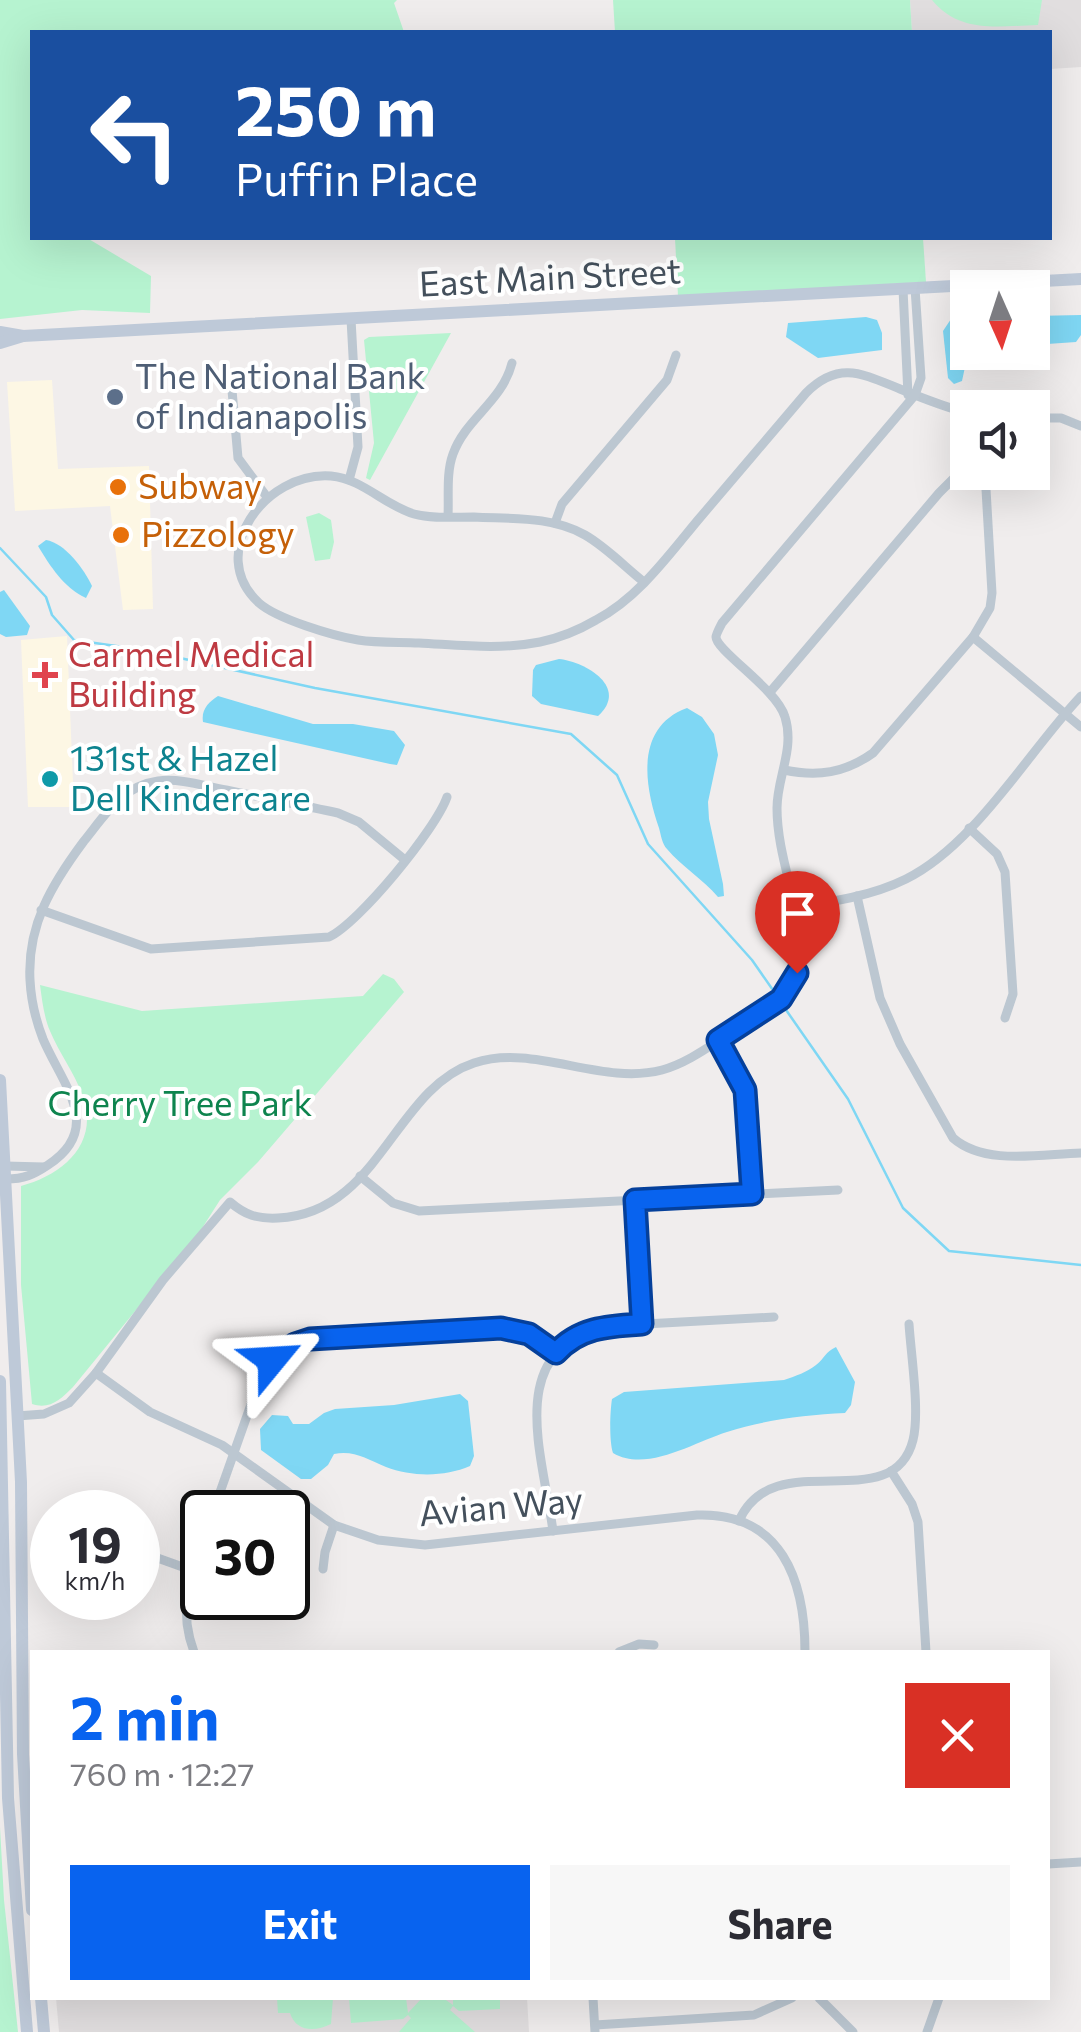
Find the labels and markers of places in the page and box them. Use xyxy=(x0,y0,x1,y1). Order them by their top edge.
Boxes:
place label: The National Bank of Indianapolis xyxy=(135,353,426,436)
marker: The National Bank of Indianapolis xyxy=(104,386,126,408)
place label: Subway xyxy=(138,463,262,506)
marker: Subway xyxy=(107,476,129,498)
place label: Pizzology xyxy=(141,511,295,554)
marker: Pizzology xyxy=(110,524,132,546)
place label: Carmel Medical Building xyxy=(68,631,314,714)
marker: Carmel Medical Building xyxy=(32,662,58,688)
place label: 131st & Hazel Dell Kindercare xyxy=(70,735,311,818)
marker: 131st & Hazel Dell Kindercare xyxy=(39,768,61,790)
pin xyxy=(755,871,840,974)

